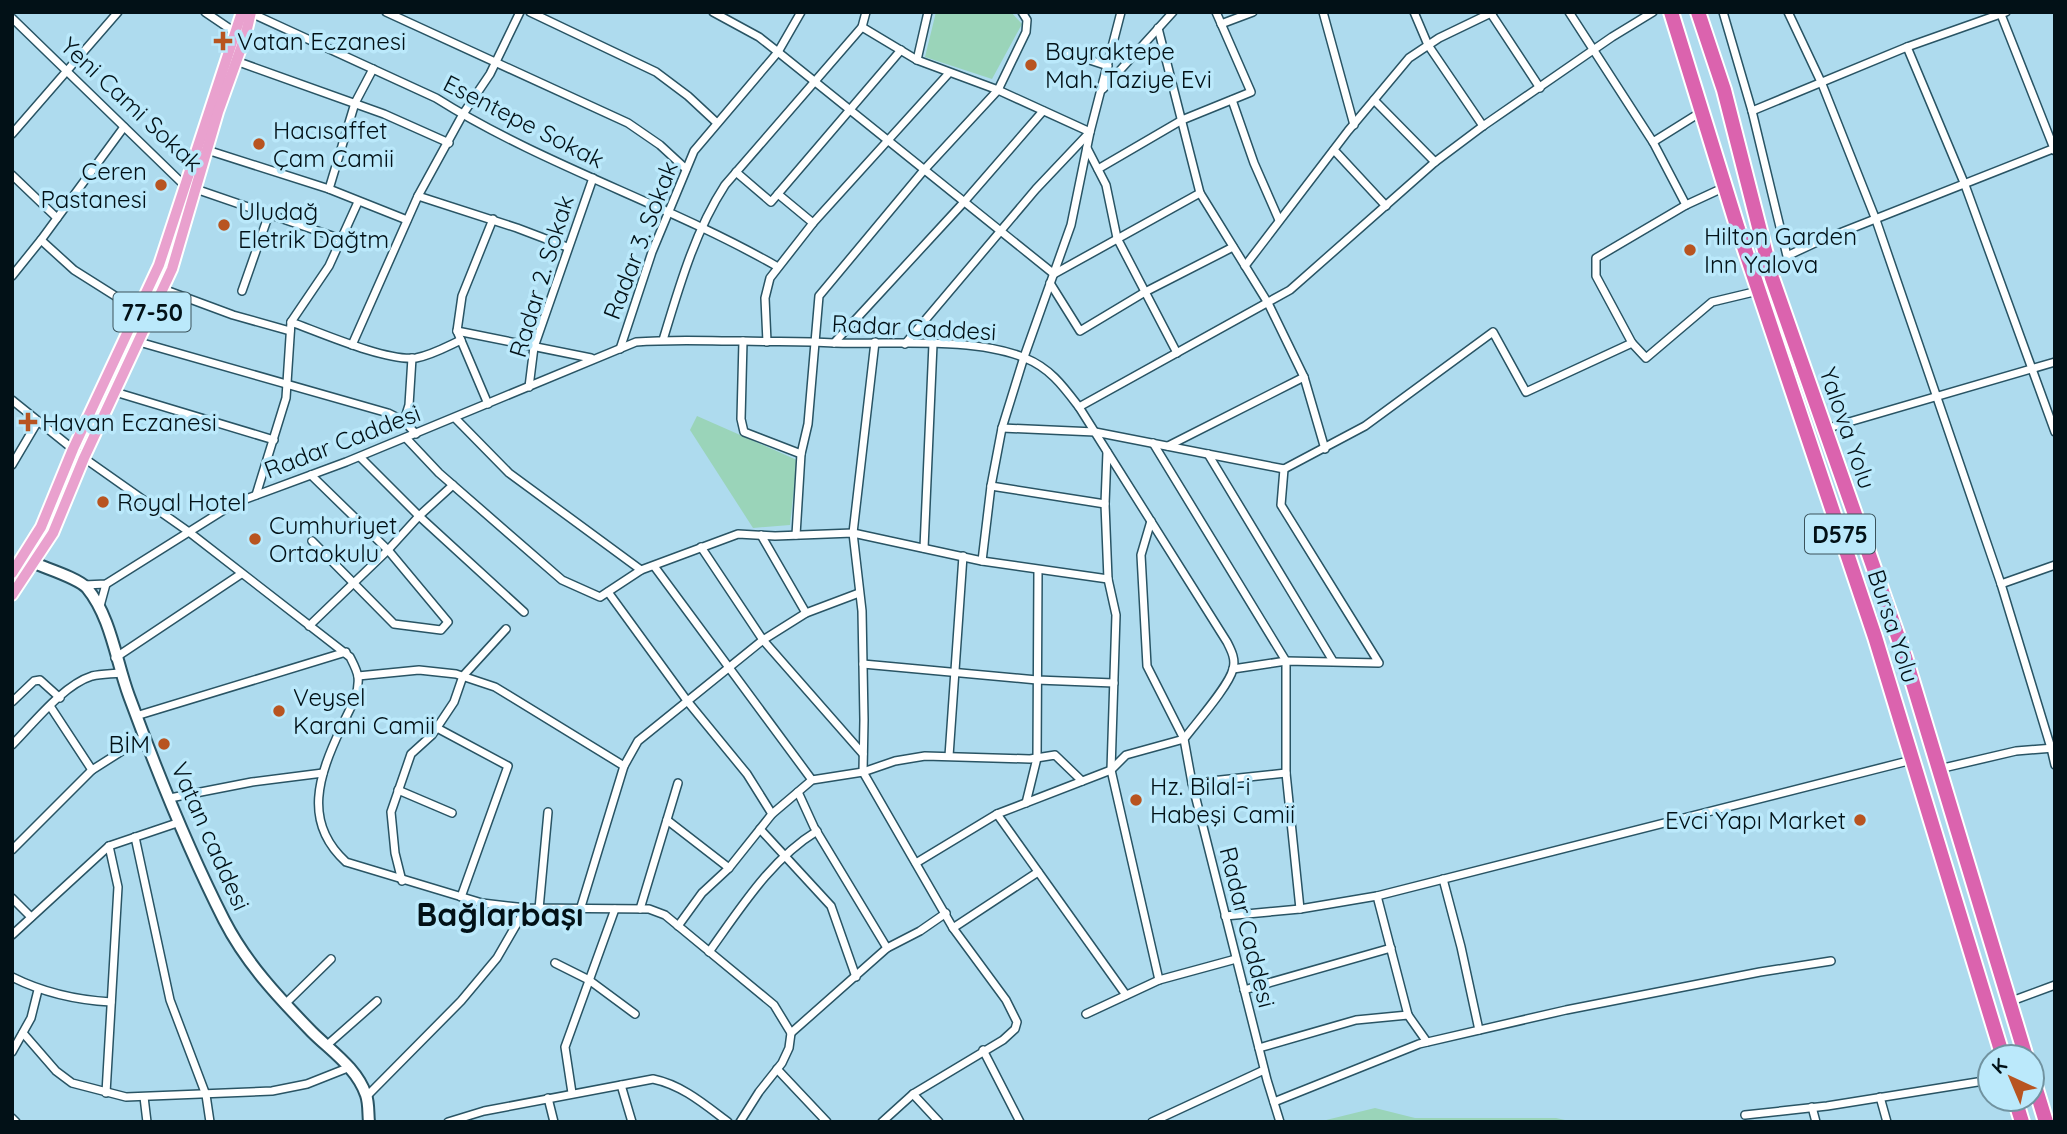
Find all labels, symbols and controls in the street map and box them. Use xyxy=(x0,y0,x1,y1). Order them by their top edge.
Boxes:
place label: Vatan Eczanesi xyxy=(237,26,406,56)
street label: Yeni Cami Sokak xyxy=(55,30,209,178)
marker: Vatan Eczanesi xyxy=(215,33,231,49)
place label: Bayraktepe Mah. Taziye Evi xyxy=(1045,36,1212,94)
marker: Bayraktepe Mah. Taziye Evi xyxy=(1023,57,1039,73)
street label: Esentepe Sokak xyxy=(438,68,610,174)
place label: Hacısaffet Çam Camii xyxy=(273,115,394,173)
marker: Hacısaffet Çam Camii xyxy=(251,136,267,152)
place label: Ceren Pastanesi xyxy=(41,156,147,214)
street label: Radar 3. Sokak xyxy=(596,157,684,323)
marker: Ceren Pastanesi xyxy=(153,177,169,193)
street label: Radar 2. Sokak xyxy=(502,191,580,361)
place label: Uludağ Eletrik Dağtm xyxy=(238,196,389,254)
marker: Uludağ Eletrik Dağtm xyxy=(216,217,232,233)
place label: Hilton Garden Inn Yalova xyxy=(1704,221,1857,279)
marker: Hilton Garden Inn Yalova xyxy=(1682,242,1698,258)
road number: 77-50 xyxy=(114,292,190,332)
street label: Radar Caddesi xyxy=(831,308,997,346)
street label: Yalova Yolu xyxy=(1813,363,1883,493)
street label: Radar Caddesi xyxy=(260,397,424,485)
place label: Havan Eczanesi xyxy=(42,407,217,437)
marker: Havan Eczanesi xyxy=(20,414,36,430)
place label: Royal Hotel xyxy=(117,487,247,517)
marker: Royal Hotel xyxy=(95,494,111,510)
place label: Cumhuriyet Ortaokulu xyxy=(269,510,397,568)
road number: D575 xyxy=(1805,514,1875,554)
marker: Cumhuriyet Ortaokulu xyxy=(247,531,263,547)
street label: Bursa Yolu xyxy=(1862,566,1926,686)
place label: Veysel Karani Camii xyxy=(293,682,435,740)
marker: Veysel Karani Camii xyxy=(271,703,287,719)
place label: BİM xyxy=(109,729,150,759)
marker: BİM xyxy=(156,736,172,752)
street label: Vatan caddesi xyxy=(165,757,257,915)
place label: Hz. Bilal-i Habeşi Camii xyxy=(1150,771,1295,829)
marker: Hz. Bilal-i Habeşi Camii xyxy=(1128,792,1144,808)
place label: Evci Yapı Market xyxy=(1665,805,1846,835)
marker: Evci Yapı Market xyxy=(1852,812,1868,828)
street label: Radar Caddesi xyxy=(1214,843,1282,1011)
district label: Bağlarbaşı xyxy=(416,894,584,934)
north arrow xyxy=(1976,1043,2046,1113)
text: K xyxy=(1986,1053,2012,1079)

